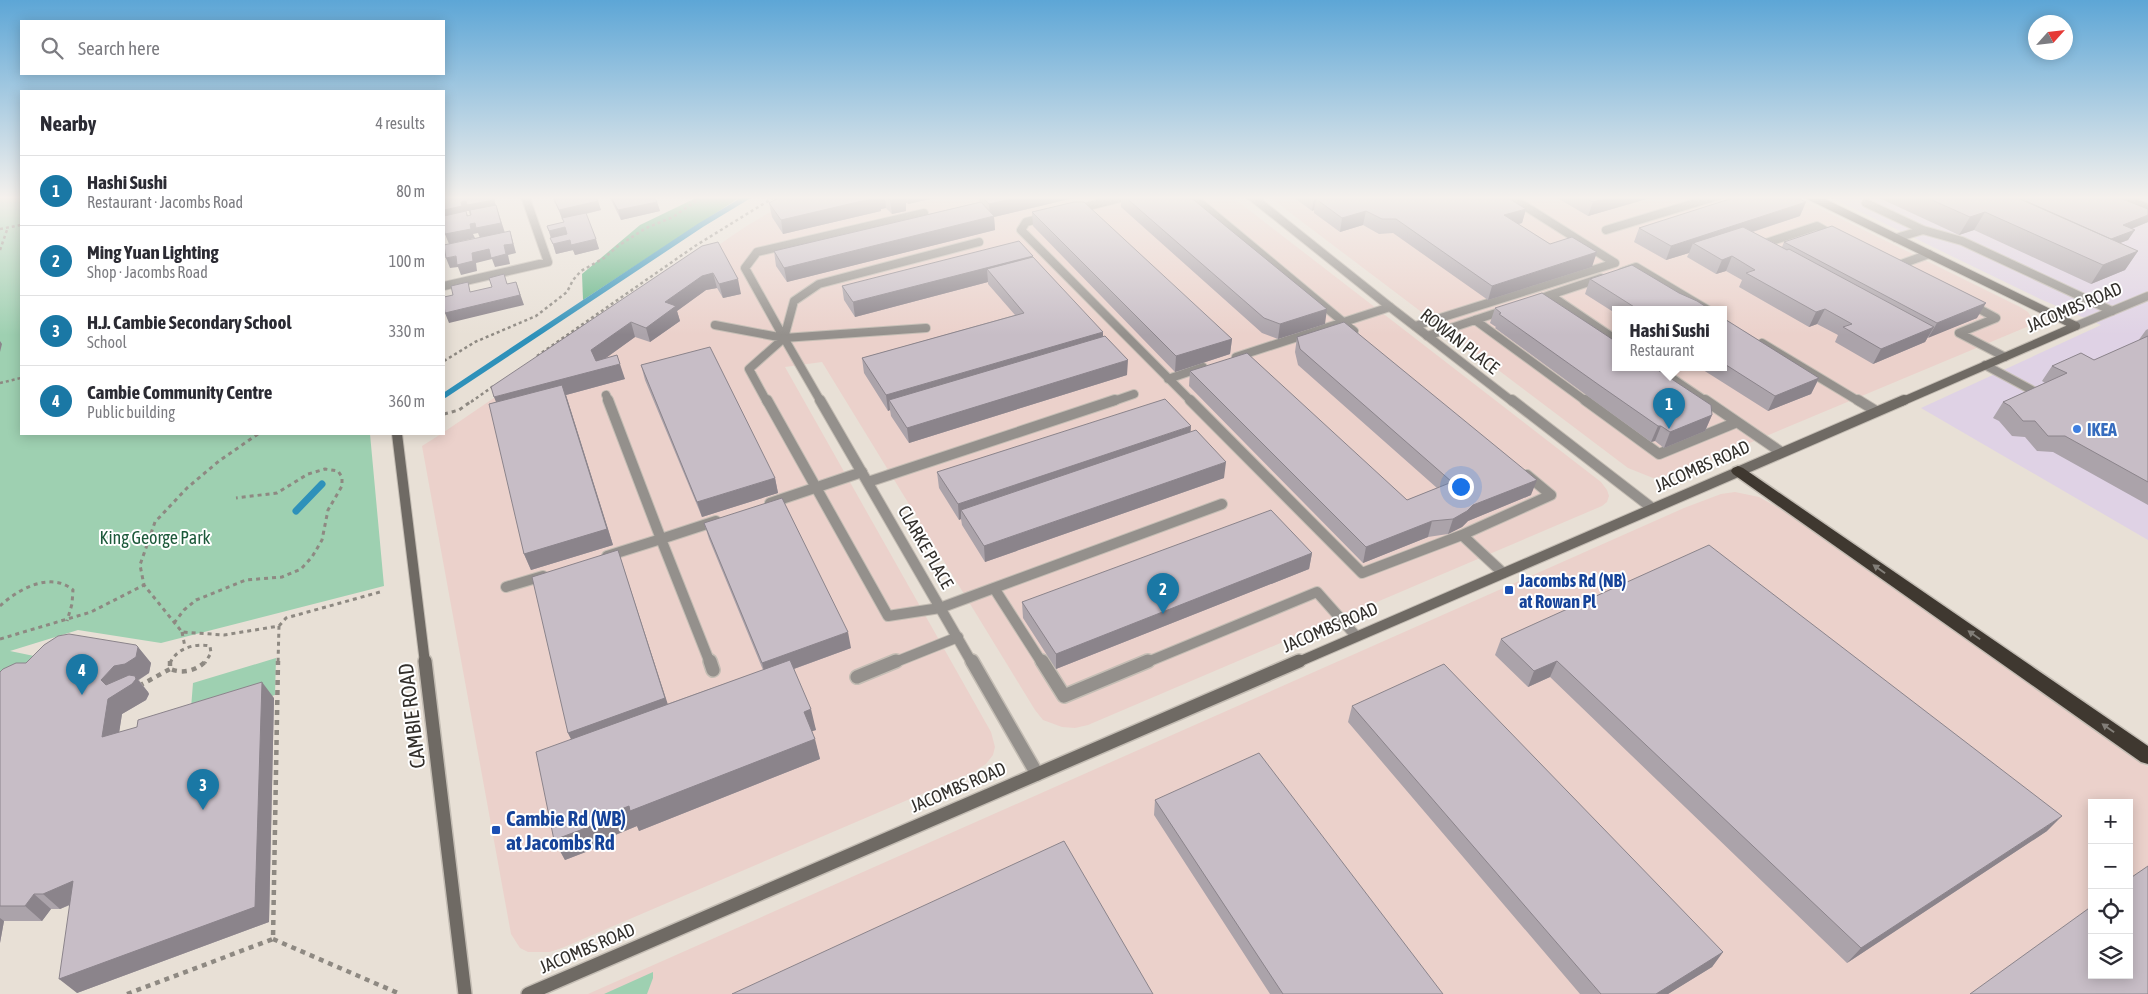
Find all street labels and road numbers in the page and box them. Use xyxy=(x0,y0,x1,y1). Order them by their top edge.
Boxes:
street label: JACOMBS ROAD xyxy=(2023,277,2125,337)
street label: ROWAN PLACE xyxy=(1416,304,1504,378)
street label: JACOMBS ROAD xyxy=(1651,436,1753,496)
street label: CLARKE PLACE xyxy=(894,502,958,592)
street label: JACOMBS ROAD xyxy=(1279,597,1381,657)
street label: CAMBIE ROAD xyxy=(393,662,429,770)
street label: JACOMBS ROAD xyxy=(907,757,1009,817)
street label: JACOMBS ROAD xyxy=(536,918,638,978)

